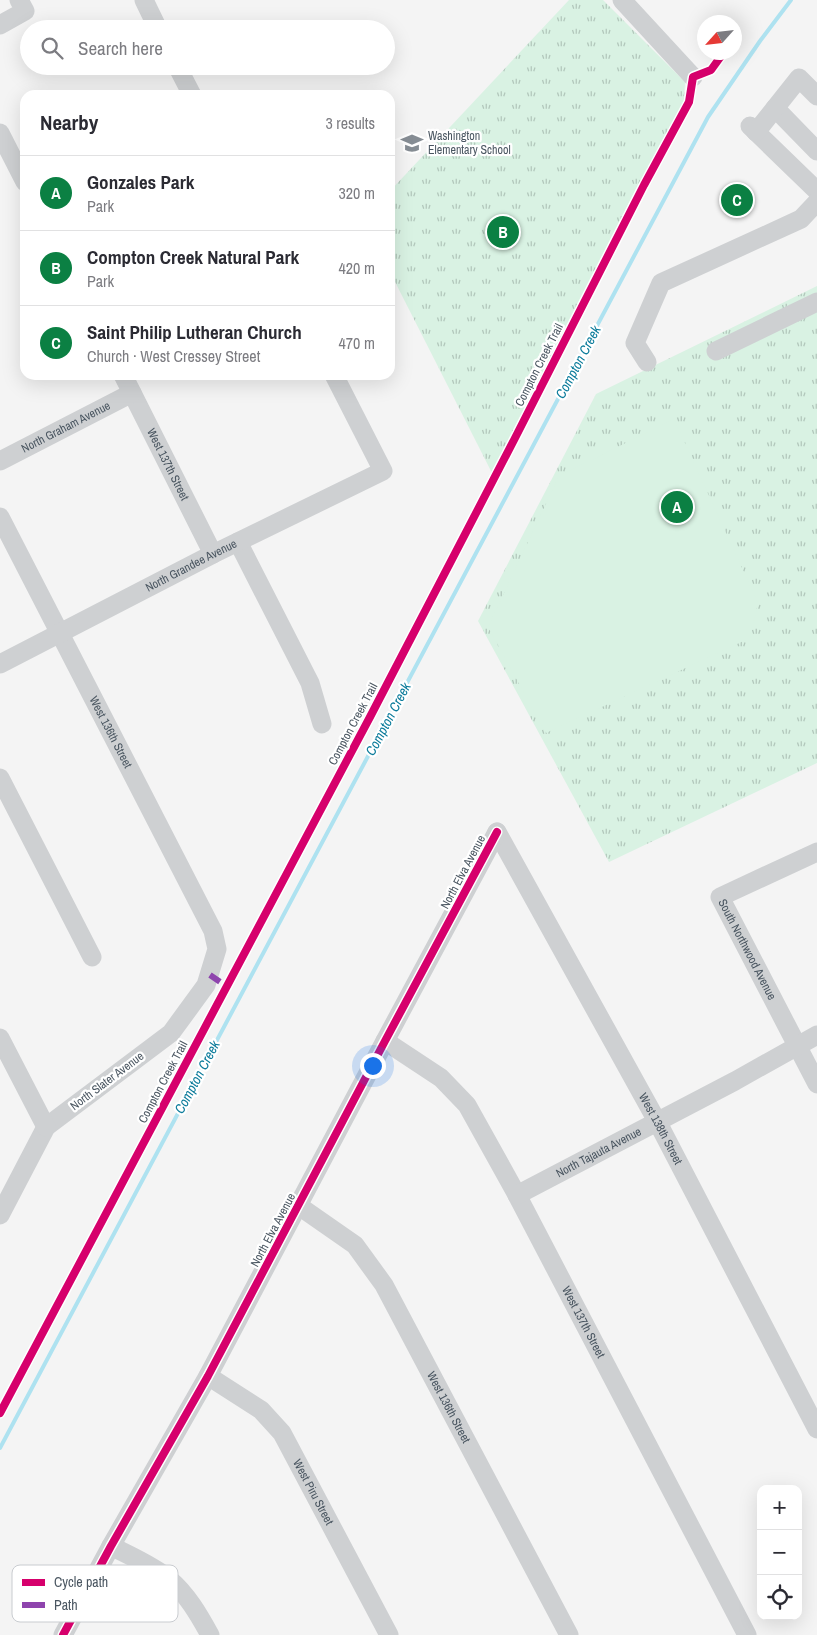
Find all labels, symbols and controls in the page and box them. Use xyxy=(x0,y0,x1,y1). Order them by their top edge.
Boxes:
north arrow xyxy=(697,15,742,60)
search box xyxy=(20,20,395,75)
icon: search xyxy=(38,34,66,62)
text: Search here xyxy=(78,35,163,61)
text: Nearby xyxy=(40,108,98,137)
text: 3 results xyxy=(325,112,375,134)
place label: Washington Elementary School xyxy=(428,128,511,158)
school or university icon: Washington Elementary School xyxy=(399,130,425,156)
text: Gonzales Park xyxy=(87,169,194,195)
pin: C xyxy=(721,181,753,219)
text: A xyxy=(51,182,61,204)
text: 320 m xyxy=(339,182,375,204)
text: Park xyxy=(87,195,114,217)
pin: B xyxy=(487,213,519,251)
text: Compton Creek Natural Park xyxy=(87,244,299,270)
text: B xyxy=(51,257,61,279)
text: 420 m xyxy=(339,257,375,279)
text: Park xyxy=(87,270,114,292)
text: Saint Philip Lutheran Church xyxy=(87,319,302,345)
street label: Compton Creek Trail xyxy=(511,321,567,409)
water label: Compton Creek xyxy=(551,321,605,402)
text: C xyxy=(51,332,61,354)
text: 470 m xyxy=(339,332,375,354)
text: Church · West Cressey Street xyxy=(87,345,260,367)
street label: North Graham Avenue xyxy=(19,398,113,457)
street label: West 137th Street xyxy=(143,426,193,503)
pin: A xyxy=(661,488,693,526)
street label: North Grandee Avenue xyxy=(143,536,240,596)
water label: Compton Creek xyxy=(361,678,415,759)
street label: Compton Creek Trail xyxy=(325,680,381,768)
street label: West 136th Street xyxy=(86,693,136,771)
street label: North Elva Avenue xyxy=(437,832,489,912)
street label: South Northwood Avenue xyxy=(714,896,780,1003)
water label: Compton Creek xyxy=(170,1036,224,1117)
street label: Compton Creek Trail xyxy=(135,1038,191,1126)
street label: North Slater Avenue xyxy=(67,1048,147,1114)
your location xyxy=(360,1053,386,1079)
street label: West 138th Street xyxy=(635,1090,686,1168)
street label: North Tajauta Avenue xyxy=(553,1123,644,1181)
street label: North Elva Avenue xyxy=(247,1190,299,1270)
street label: West 137th Street xyxy=(558,1283,609,1361)
street label: West 136th Street xyxy=(423,1369,474,1446)
street label: West Piru Street xyxy=(289,1456,337,1528)
map controls xyxy=(757,1485,802,1620)
button: + xyxy=(757,1485,802,1530)
button: − xyxy=(757,1530,802,1575)
legend xyxy=(12,1565,178,1622)
text: Cycle path xyxy=(54,1573,108,1591)
button: locate xyxy=(757,1575,802,1620)
text: Path xyxy=(54,1596,78,1614)

